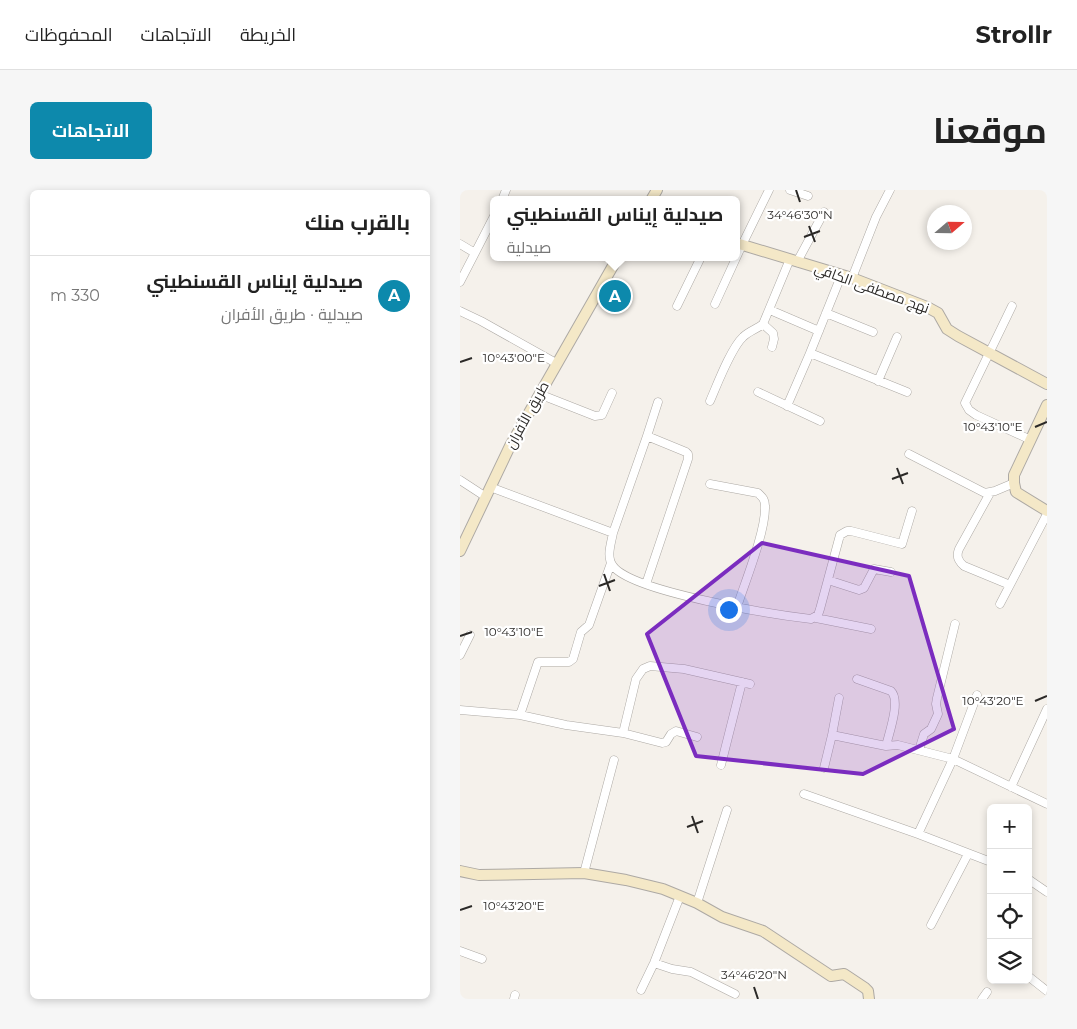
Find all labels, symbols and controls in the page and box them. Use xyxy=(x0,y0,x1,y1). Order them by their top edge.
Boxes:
text: Strollr xyxy=(976,20,1052,49)
text: المحفوظات xyxy=(25,24,113,46)
text: الاتجاهات xyxy=(141,24,212,46)
text: الخريطة xyxy=(240,24,296,46)
button: الاتجاهات xyxy=(30,102,152,159)
text: موقعنا xyxy=(933,109,1047,152)
popup xyxy=(490,196,740,261)
text: صيدلية إيناس القسنطيني xyxy=(507,203,723,226)
north arrow xyxy=(927,205,972,250)
text: 34°46'30"N xyxy=(767,207,833,222)
text: بالقرب منك xyxy=(305,210,410,235)
text: صيدلية xyxy=(507,238,551,257)
street label: نهج مصطفى الكافي xyxy=(811,259,932,320)
text: صيدلية إيناس القسنطيني xyxy=(146,270,363,293)
pin: A xyxy=(599,277,631,315)
text: 330 m xyxy=(50,286,100,305)
text: A xyxy=(388,286,400,305)
text: صيدلية · طريق الأفران xyxy=(221,305,363,324)
text: 10°43'00"E xyxy=(483,350,545,365)
street label: طريق الأفران xyxy=(501,378,553,452)
text: 10°43'10"E xyxy=(963,419,1023,434)
your location xyxy=(716,597,742,623)
text: 10°43'10"E xyxy=(484,624,544,639)
text: 10°43'20"E xyxy=(962,693,1024,708)
map controls xyxy=(987,804,1032,984)
button: + xyxy=(987,804,1032,849)
button: − xyxy=(987,849,1032,894)
button: locate xyxy=(987,894,1032,939)
text: 10°43'20"E xyxy=(483,898,545,913)
button: layers xyxy=(987,939,1032,984)
text: 34°46'20"N xyxy=(721,967,787,982)

